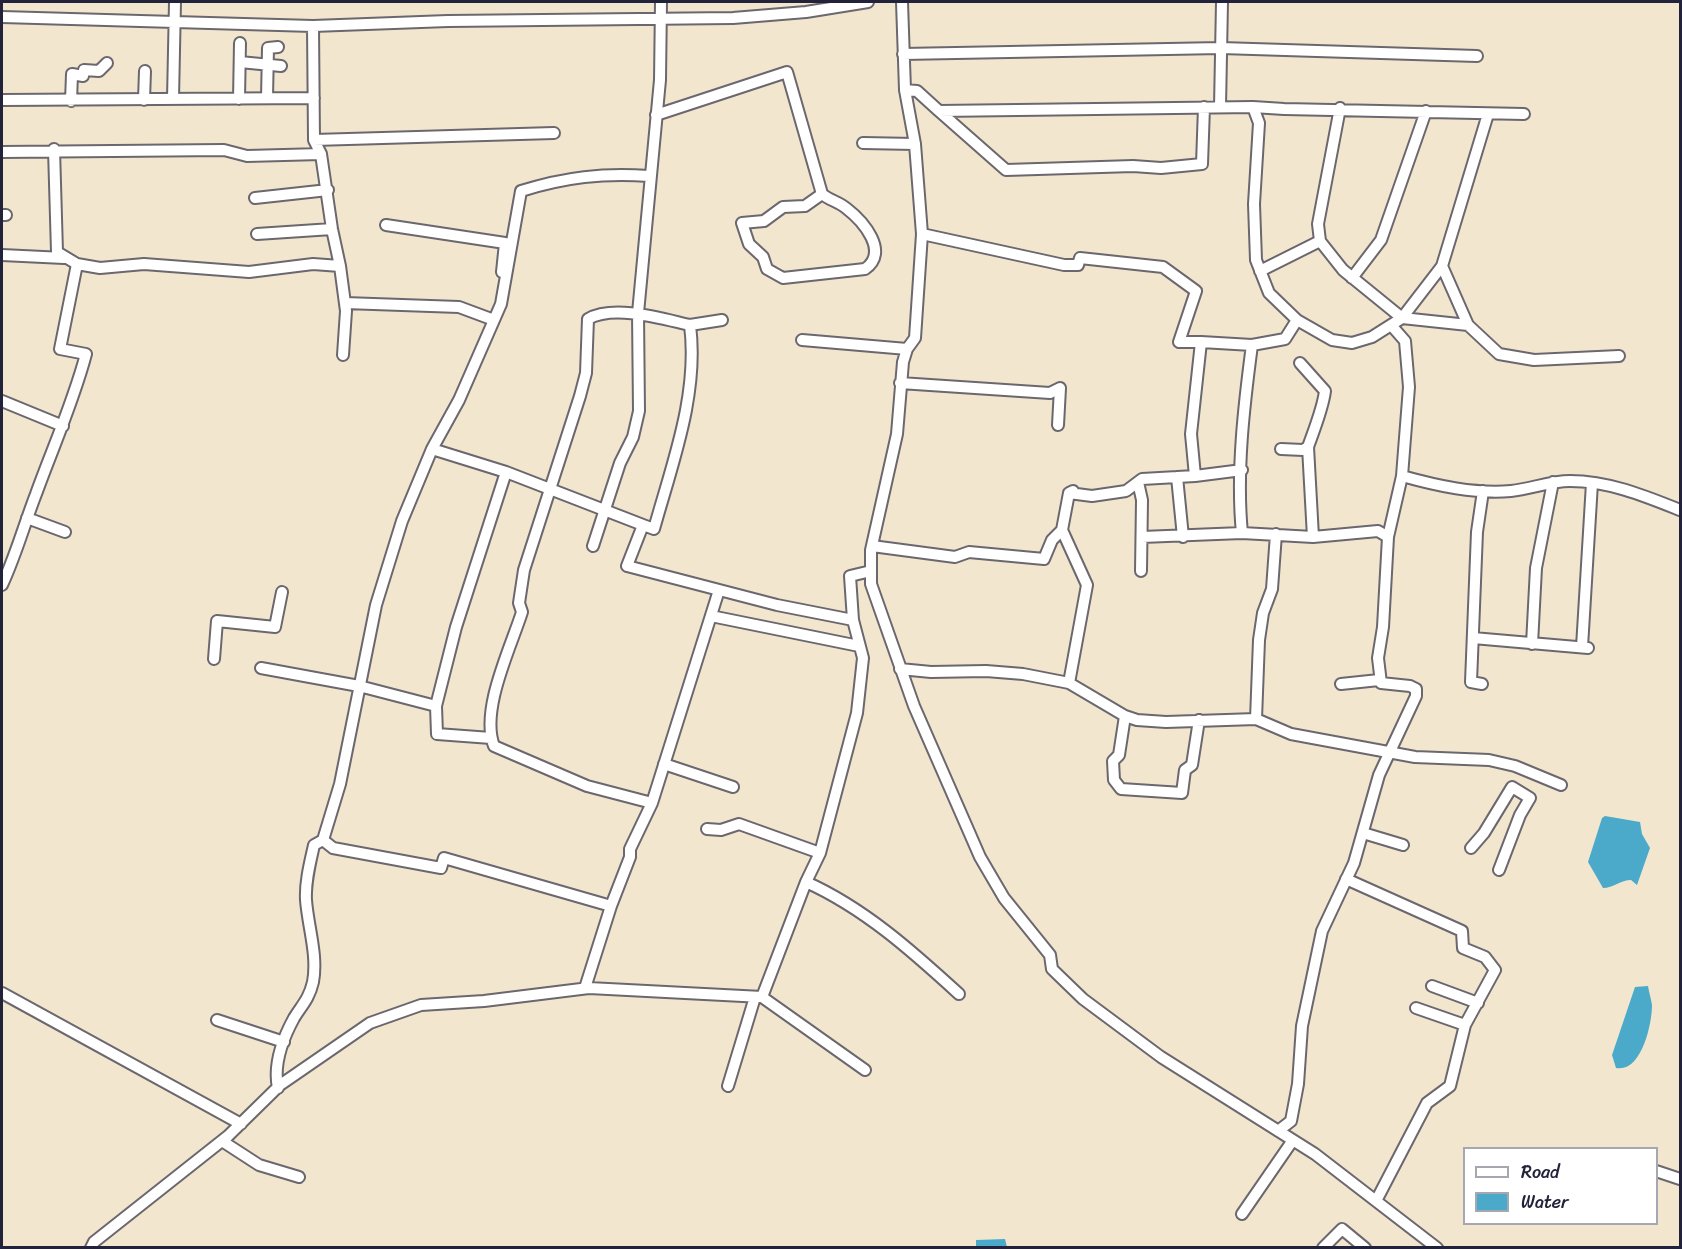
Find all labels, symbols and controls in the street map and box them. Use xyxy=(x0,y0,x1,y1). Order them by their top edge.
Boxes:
legend xyxy=(1463,1147,1658,1225)
text: Road xyxy=(1521,1156,1560,1188)
text: Water xyxy=(1521,1186,1568,1218)

